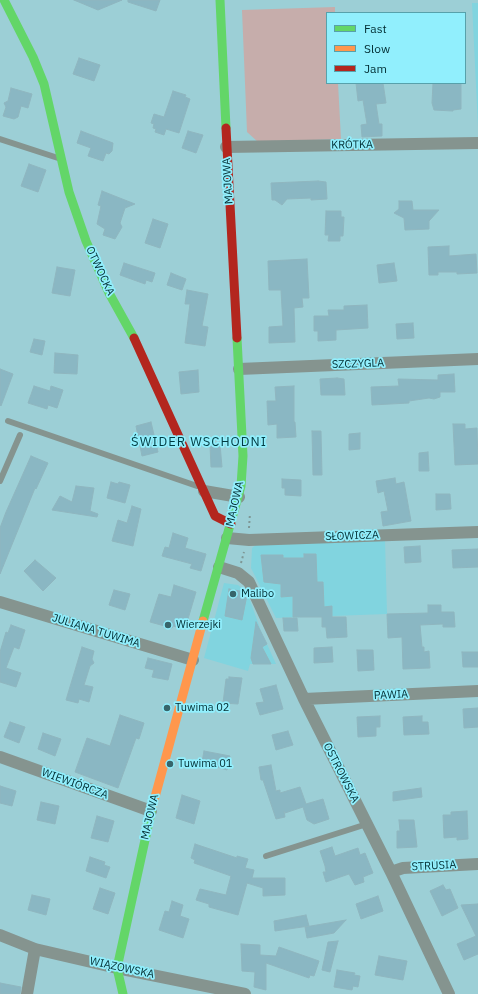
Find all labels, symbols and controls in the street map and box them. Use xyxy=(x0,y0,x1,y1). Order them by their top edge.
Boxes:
legend xyxy=(326,12,466,84)
text: Fast xyxy=(364,21,387,36)
text: Slow xyxy=(364,41,390,56)
text: Jam xyxy=(364,61,387,76)
street label: KRÓTKA xyxy=(331,138,373,152)
street label: MAJOWA xyxy=(220,158,236,204)
street label: OTWOCKA xyxy=(83,244,117,298)
street label: SZCZYGLA xyxy=(332,356,384,372)
district label: ŚWIDER WSCHODNI xyxy=(131,434,267,450)
street label: MAJOWA xyxy=(223,480,247,528)
street label: SŁOWICZA xyxy=(325,528,379,544)
place label: Malibo xyxy=(241,587,274,601)
marker: Malibo xyxy=(228,589,238,599)
street label: JULIANA TUWIMA xyxy=(50,611,142,651)
place label: Wierzejki xyxy=(176,618,221,632)
marker: Wierzejki xyxy=(163,620,173,630)
street label: PAWIA xyxy=(373,688,409,702)
place label: Tuwima 02 xyxy=(175,701,229,715)
marker: Tuwima 02 xyxy=(162,703,172,713)
street label: OSTROWSKA xyxy=(320,741,362,805)
place label: Tuwima 01 xyxy=(178,757,232,771)
marker: Tuwima 01 xyxy=(165,759,175,769)
street label: WIEWIÓRCZA xyxy=(40,766,110,802)
street label: MAJOWA xyxy=(138,793,162,841)
street label: STRUSIA xyxy=(411,858,457,874)
street label: WIĄZOWSKA xyxy=(89,955,155,981)

